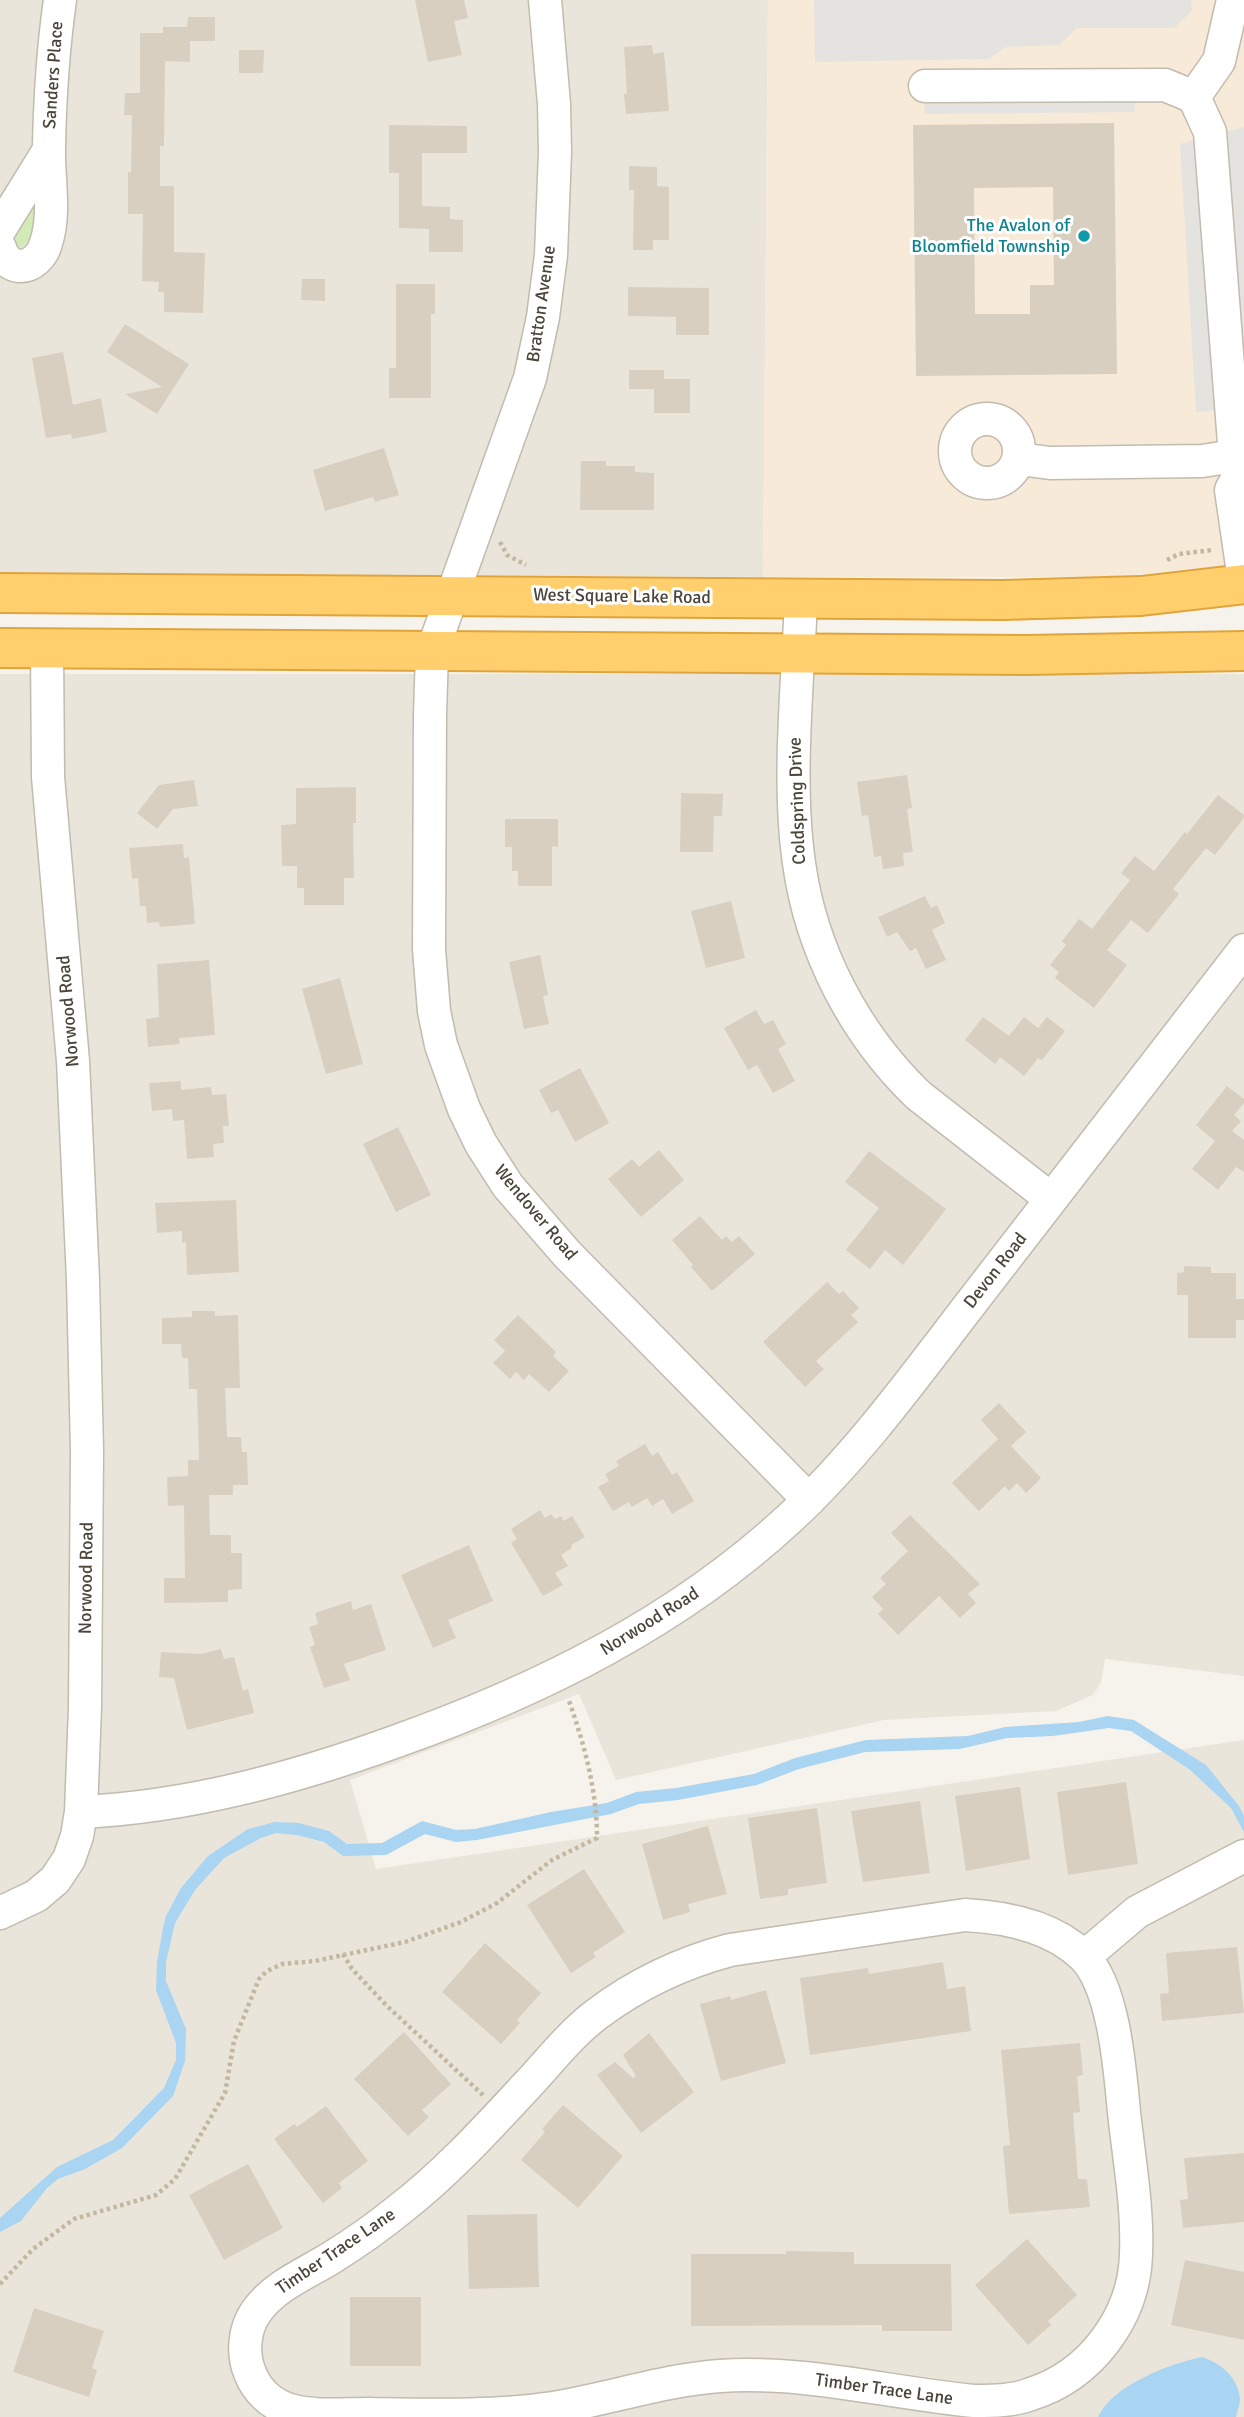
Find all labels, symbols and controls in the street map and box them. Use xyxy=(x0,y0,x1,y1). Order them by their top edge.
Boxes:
street label: Sanders Place xyxy=(39,20,69,130)
place label: The Avalon of Bloomfield Township xyxy=(911,215,1070,258)
marker: The Avalon of Bloomfield Township xyxy=(1076,228,1092,244)
street label: Bratton Avenue xyxy=(523,244,561,364)
street label: West Square Lake Road xyxy=(533,585,711,609)
street label: Coldspring Drive xyxy=(785,737,811,865)
street label: Norwood Road xyxy=(53,954,85,1068)
street label: Wendover Road xyxy=(489,1161,581,1265)
street label: Devon Road xyxy=(960,1229,1032,1313)
street label: Norwood Road xyxy=(75,1522,99,1634)
street label: Norwood Road xyxy=(597,1583,703,1661)
street label: Timber Trace Lane xyxy=(272,2204,400,2300)
street label: Timber Trace Lane xyxy=(814,2370,954,2410)

